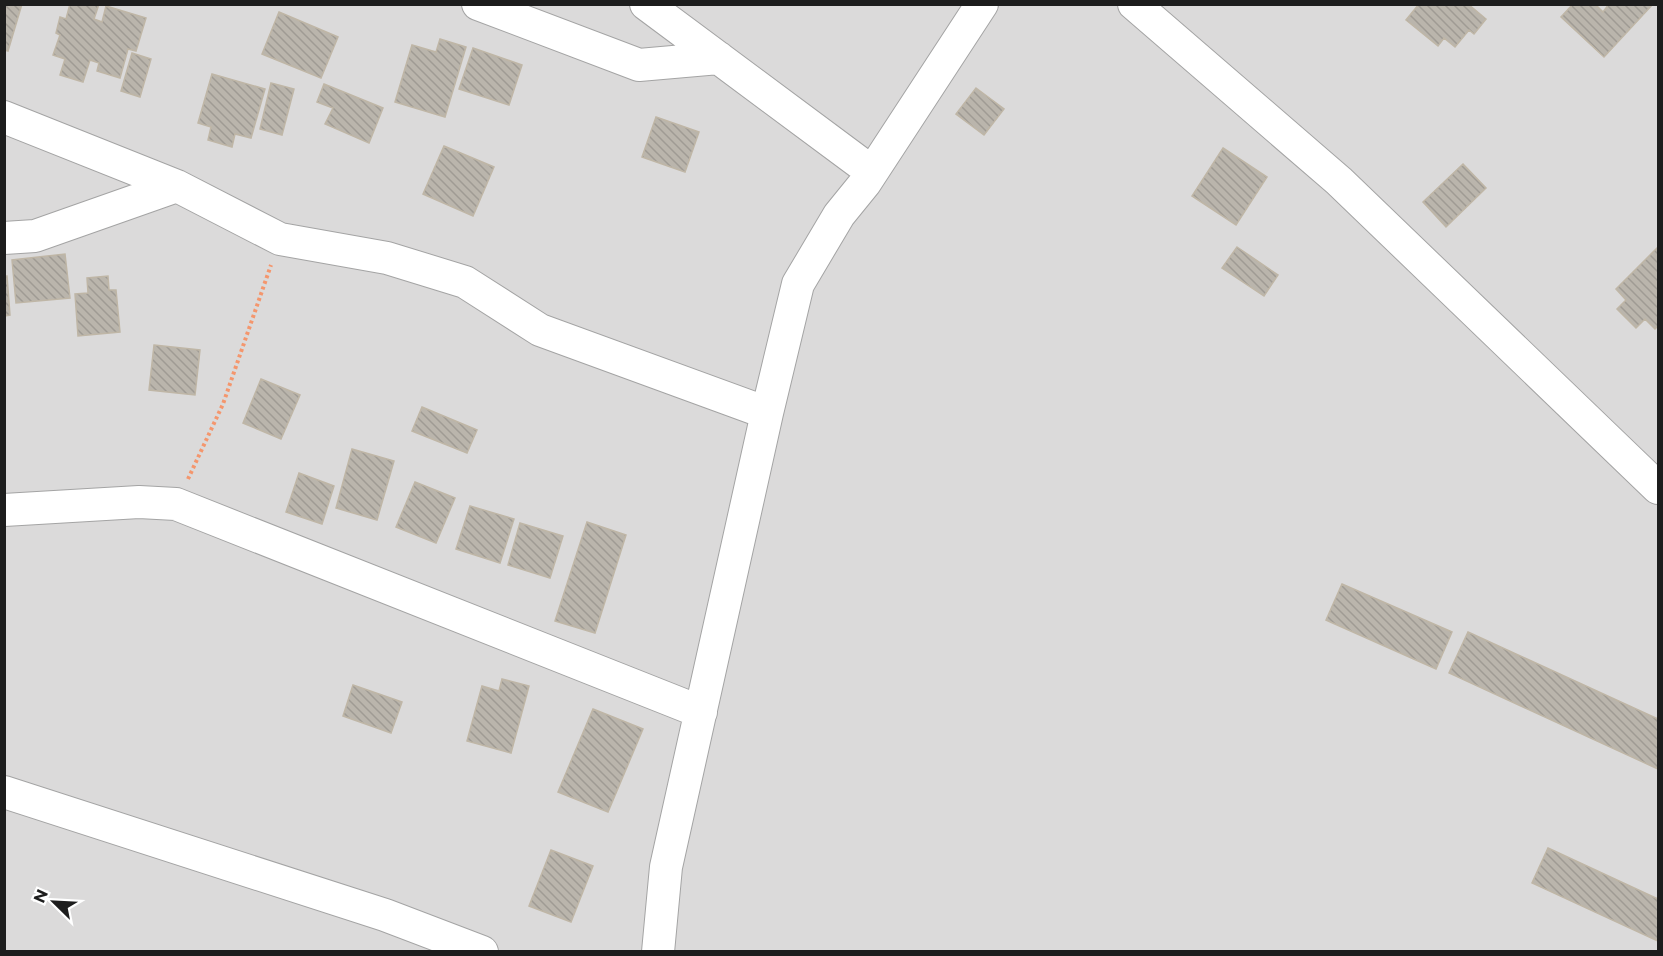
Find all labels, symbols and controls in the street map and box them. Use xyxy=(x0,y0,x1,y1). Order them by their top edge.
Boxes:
north arrow xyxy=(24,872,84,932)
text: N xyxy=(29,886,52,906)

